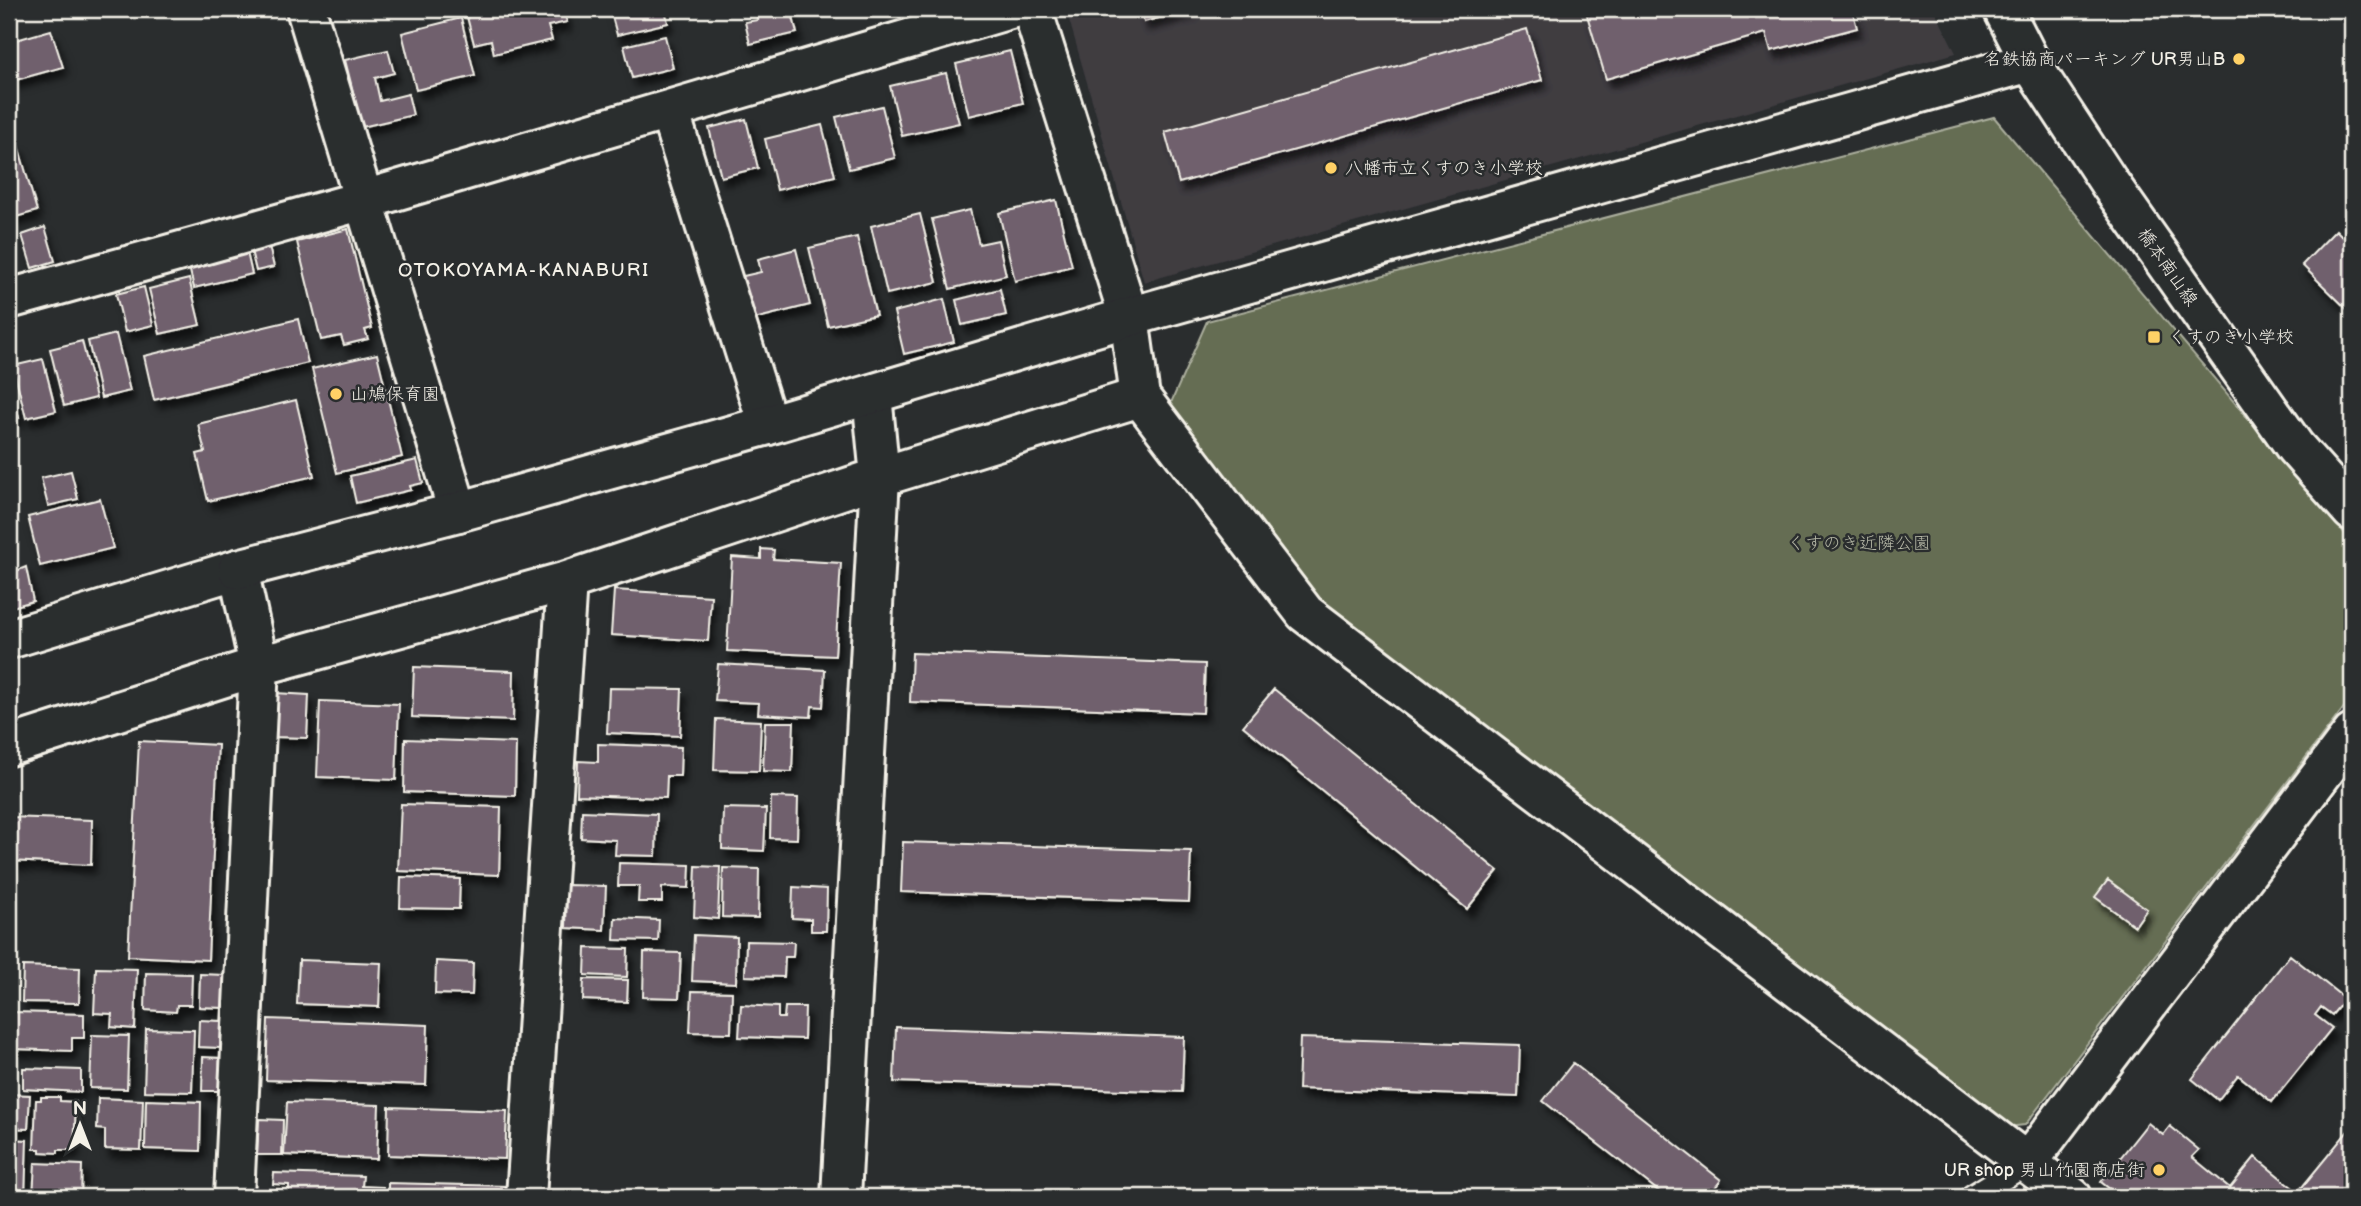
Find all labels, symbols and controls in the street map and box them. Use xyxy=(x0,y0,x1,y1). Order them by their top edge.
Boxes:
place label: 名鉄協商パーキング UR男山B xyxy=(1984,49,2225,70)
marker: 名鉄協商パーキング UR男山B xyxy=(2231,51,2247,67)
place label: 八幡市立くすのき小学校 xyxy=(1345,158,1543,179)
marker: 八幡市立くすのき小学校 xyxy=(1323,160,1339,176)
street label: 橋本南山線 xyxy=(2133,224,2202,310)
district label: OTOKOYAMA-KANABURI xyxy=(398,259,650,282)
place label: くすのき小学校 xyxy=(2168,327,2294,348)
marker: くすのき小学校 xyxy=(2146,329,2162,345)
place label: 山鳩保育園 xyxy=(350,384,440,405)
marker: 山鳩保育園 xyxy=(328,386,344,402)
park label: くすのき近隣公園 xyxy=(1787,533,1931,554)
north arrow xyxy=(46,1090,116,1160)
text: N xyxy=(73,1098,87,1121)
place label: UR shop 男山竹園商店街 xyxy=(1944,1160,2145,1181)
marker: UR shop 男山竹園商店街 xyxy=(2151,1162,2167,1178)

